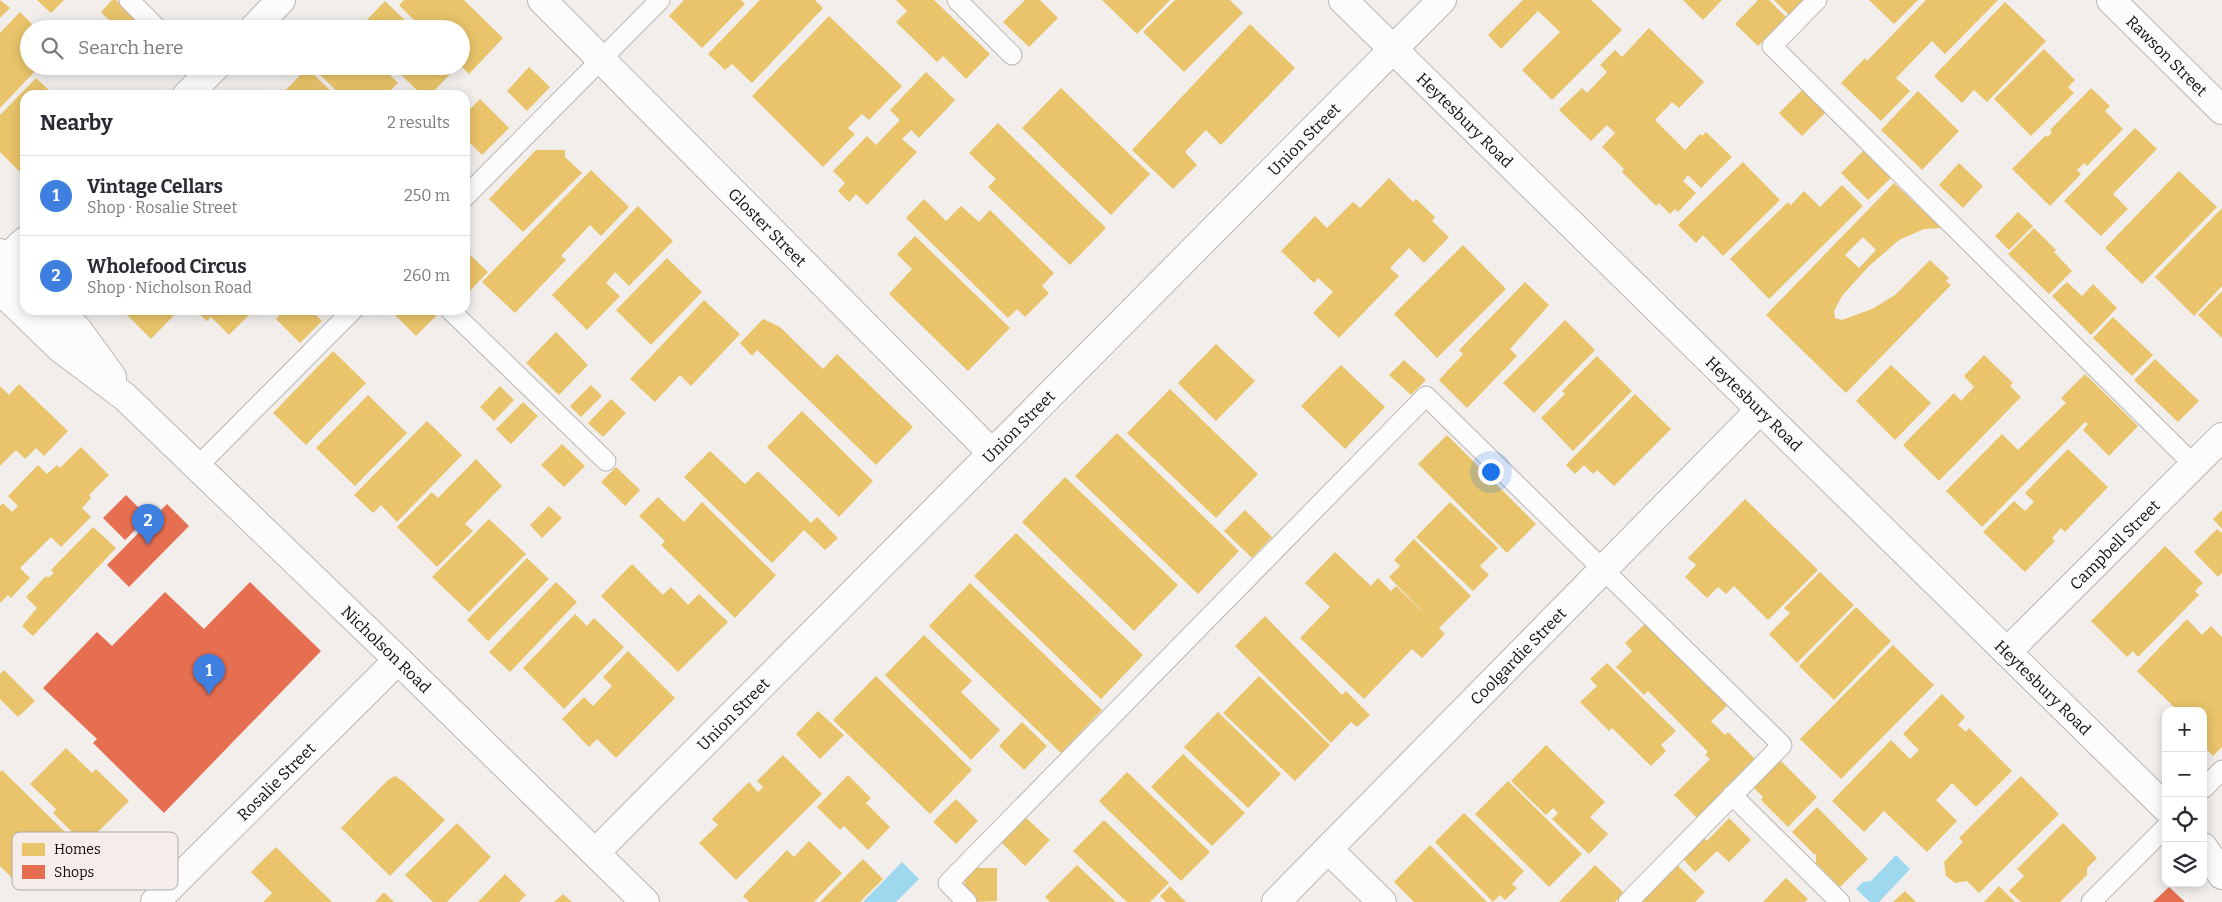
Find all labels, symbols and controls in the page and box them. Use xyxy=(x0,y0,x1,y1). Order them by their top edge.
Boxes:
street label: Rawson Street xyxy=(2123,11,2212,100)
search box xyxy=(20,20,470,75)
icon: search xyxy=(38,34,66,62)
text: Search here xyxy=(78,36,183,59)
street label: Heytesbury Road xyxy=(1413,68,1517,172)
street label: Union Street xyxy=(1264,99,1344,179)
text: Nearby xyxy=(40,110,113,136)
text: 2 results xyxy=(387,113,450,132)
text: Vintage Cellars xyxy=(87,175,223,198)
street label: Gloster Street xyxy=(725,184,811,270)
text: 1 xyxy=(53,186,59,205)
text: 250 m xyxy=(404,186,450,205)
text: Shop · Rosalie Street xyxy=(87,198,237,217)
text: Wholefood Circus xyxy=(87,255,247,278)
text: 2 xyxy=(51,266,61,285)
text: 260 m xyxy=(403,266,450,285)
text: Shop · Nicholson Road xyxy=(87,278,252,297)
street label: Heytesbury Road xyxy=(1702,352,1806,455)
street label: Union Street xyxy=(978,386,1059,467)
your location xyxy=(1478,459,1504,485)
street label: Campbell Street xyxy=(2066,495,2164,593)
pin: 2 xyxy=(132,504,164,545)
street label: Nicholson Road xyxy=(338,602,435,697)
street label: Coolgardie Street xyxy=(1466,603,1570,709)
street label: Heytesbury Road xyxy=(1991,636,2095,739)
pin: 1 xyxy=(193,654,225,695)
street label: Union Street xyxy=(693,673,773,754)
map controls xyxy=(2162,707,2207,887)
button: + xyxy=(2162,707,2207,752)
street label: Rosalie Street xyxy=(233,738,319,824)
button: − xyxy=(2162,752,2207,797)
button: locate xyxy=(2162,797,2207,842)
legend xyxy=(12,832,178,890)
text: Homes xyxy=(54,841,101,858)
button: layers xyxy=(2162,842,2207,887)
text: Shops xyxy=(54,864,94,881)

